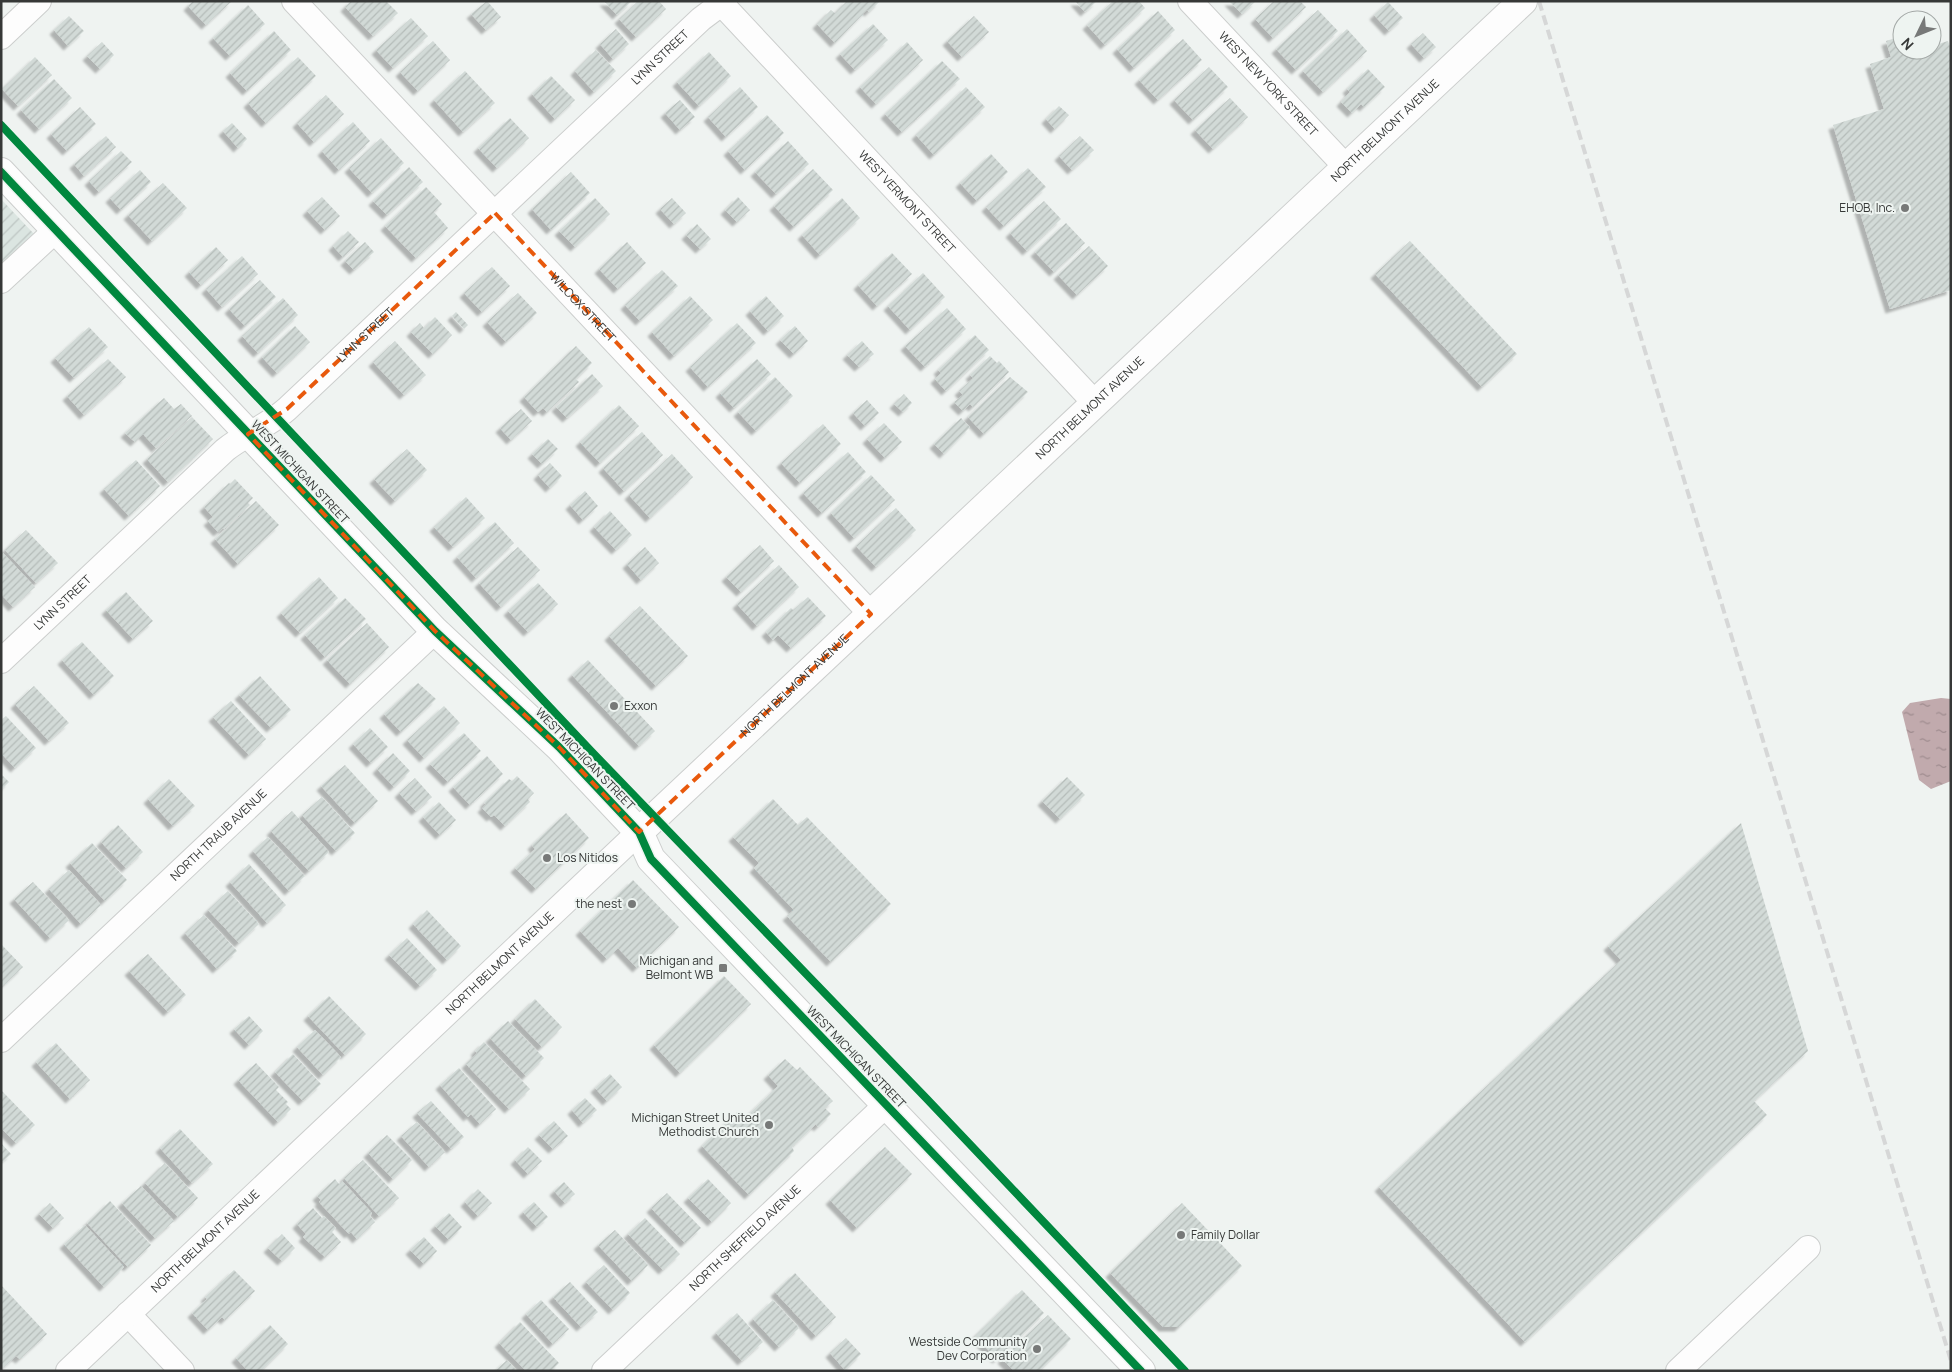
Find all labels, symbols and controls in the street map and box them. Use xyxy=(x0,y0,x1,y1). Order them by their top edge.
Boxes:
north arrow xyxy=(1892,10,1942,60)
street label: LYNN STREET xyxy=(627,25,693,88)
street label: WEST NEW YORK STREET xyxy=(1215,28,1322,140)
text: N xyxy=(1897,34,1918,54)
street label: NORTH BELMONT AVENUE xyxy=(1327,75,1443,186)
street label: WEST VERMONT STREET xyxy=(855,146,960,257)
place label: EHOB, Inc. xyxy=(1839,199,1895,216)
marker: EHOB, Inc. xyxy=(1899,202,1911,214)
street label: WILCOX STREET xyxy=(546,269,620,346)
street label: LYNN STREET xyxy=(333,303,398,366)
street label: NORTH BELMONT AVENUE xyxy=(1032,352,1148,463)
street label: WEST MICHIGAN STREET xyxy=(248,416,354,528)
street label: LYNN STREET xyxy=(30,570,96,634)
street label: NORTH BELMONT AVENUE xyxy=(737,630,853,740)
place label: Exxon xyxy=(624,697,657,714)
marker: Exxon xyxy=(608,700,620,712)
street label: WEST MICHIGAN STREET xyxy=(532,704,639,814)
street label: NORTH TRAUB AVENUE xyxy=(166,785,270,884)
place label: Los Nitidos xyxy=(557,849,618,866)
marker: Los Nitidos xyxy=(541,852,553,864)
place label: the nest xyxy=(575,895,622,912)
marker: the nest xyxy=(626,898,638,910)
street label: NORTH BELMONT AVENUE xyxy=(442,907,558,1018)
place label: Michigan and Belmont WB xyxy=(639,952,713,983)
marker: Michigan and Belmont WB xyxy=(717,962,729,974)
street label: WEST MICHIGAN STREET xyxy=(803,1002,910,1112)
place label: Michigan Street United Methodist Church xyxy=(632,1109,759,1140)
marker: Michigan Street United Methodist Church xyxy=(763,1119,775,1131)
street label: NORTH SHEFFIELD AVENUE xyxy=(685,1181,804,1294)
street label: NORTH BELMONT AVENUE xyxy=(147,1185,263,1296)
place label: Family Dollar xyxy=(1191,1226,1260,1243)
marker: Family Dollar xyxy=(1175,1229,1187,1241)
place label: Westside Community Dev Corporation xyxy=(909,1333,1028,1364)
marker: Westside Community Dev Corporation xyxy=(1031,1343,1043,1355)

